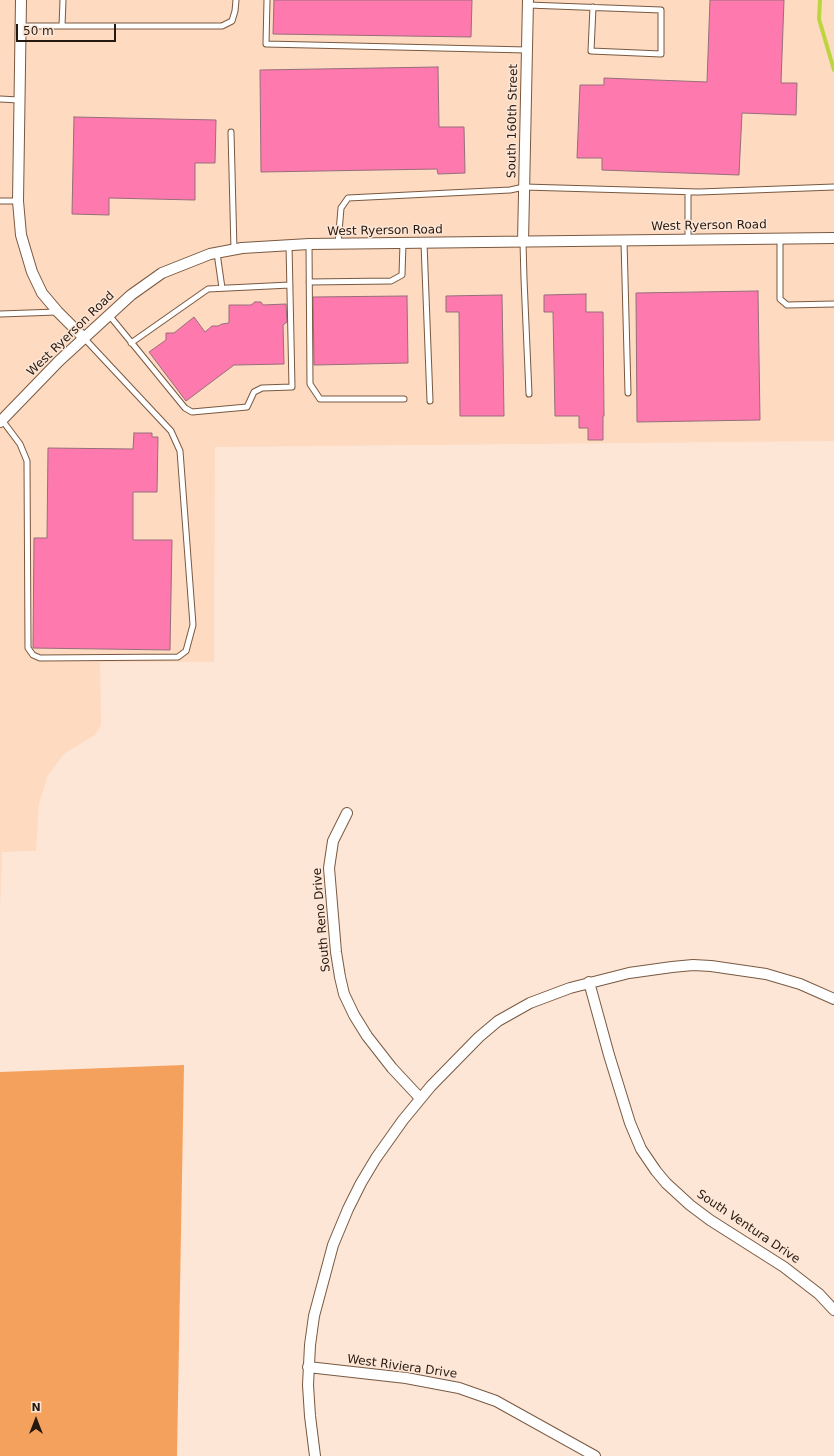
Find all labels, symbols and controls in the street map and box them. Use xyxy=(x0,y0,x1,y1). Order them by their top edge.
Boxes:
scale bar xyxy=(18,16,118,42)
text: 50 m xyxy=(23,24,54,38)
street label: South 160th Street xyxy=(505,64,521,178)
street label: West Ryerson Road xyxy=(651,218,767,234)
street label: West Ryerson Road xyxy=(327,223,443,239)
street label: West Ryerson Road xyxy=(24,289,118,379)
street label: South Reno Drive xyxy=(310,867,334,973)
street label: South Ventura Drive xyxy=(694,1187,802,1267)
street label: West Riviera Drive xyxy=(346,1352,458,1382)
north arrow xyxy=(16,1400,56,1440)
text: N xyxy=(31,1401,41,1414)

